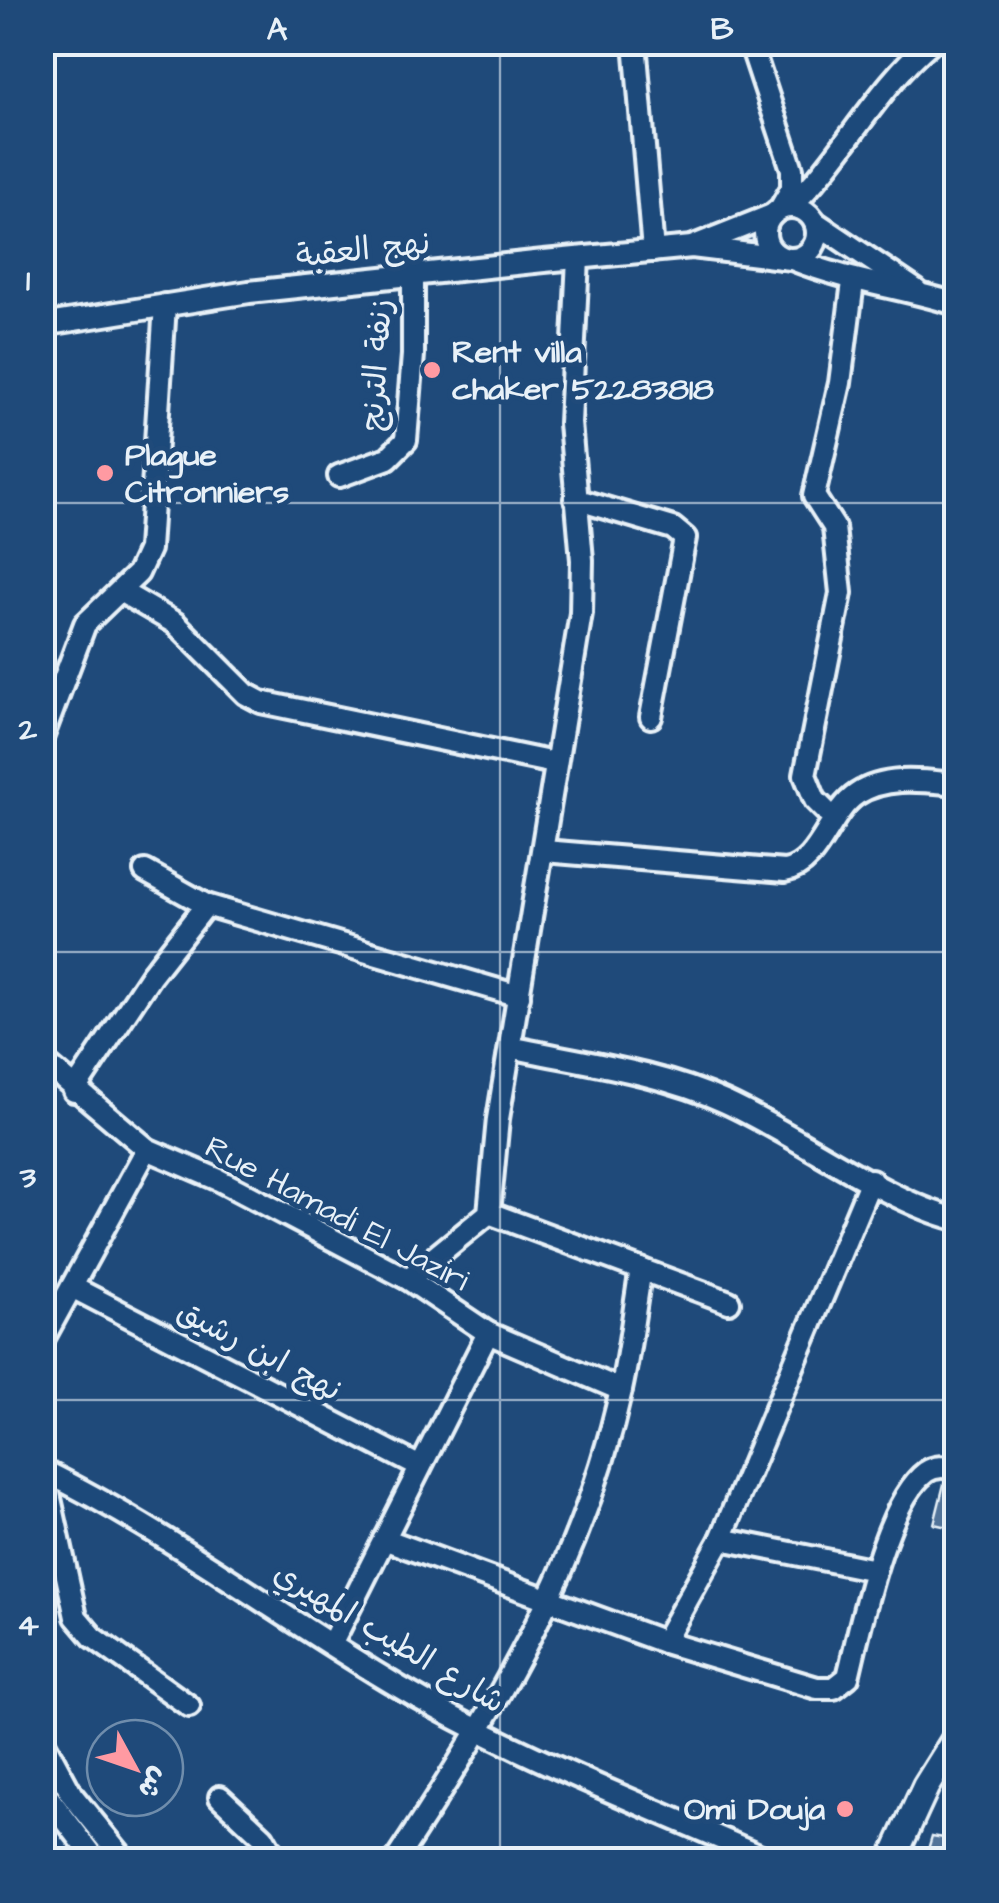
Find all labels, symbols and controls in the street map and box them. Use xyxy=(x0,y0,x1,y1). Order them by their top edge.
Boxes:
text: A xyxy=(267,7,288,52)
text: B xyxy=(711,7,734,52)
street label: نهج العقبة xyxy=(294,221,432,279)
text: 1 xyxy=(26,258,30,303)
street label: زنفة الترنج xyxy=(350,297,404,433)
place label: Rent villa chaker 52283818 xyxy=(452,330,714,412)
marker: Rent villa chaker 52283818 xyxy=(421,359,443,381)
place label: Plague Citronniers xyxy=(125,433,289,515)
marker: Plague Citronniers xyxy=(94,462,116,484)
text: 2 xyxy=(18,707,38,752)
street label: Rue Hamadi El Jaziri xyxy=(197,1125,477,1303)
text: 3 xyxy=(19,1155,37,1200)
street label: نهج ابن رشيق xyxy=(169,1289,349,1413)
street label: شارع الطيب المهيري xyxy=(265,1551,513,1725)
text: 4 xyxy=(17,1603,39,1648)
north arrow xyxy=(85,1718,185,1818)
text: ش xyxy=(128,1759,178,1807)
place label: Omi Douja xyxy=(684,1787,826,1832)
marker: Omi Douja xyxy=(834,1798,856,1820)

